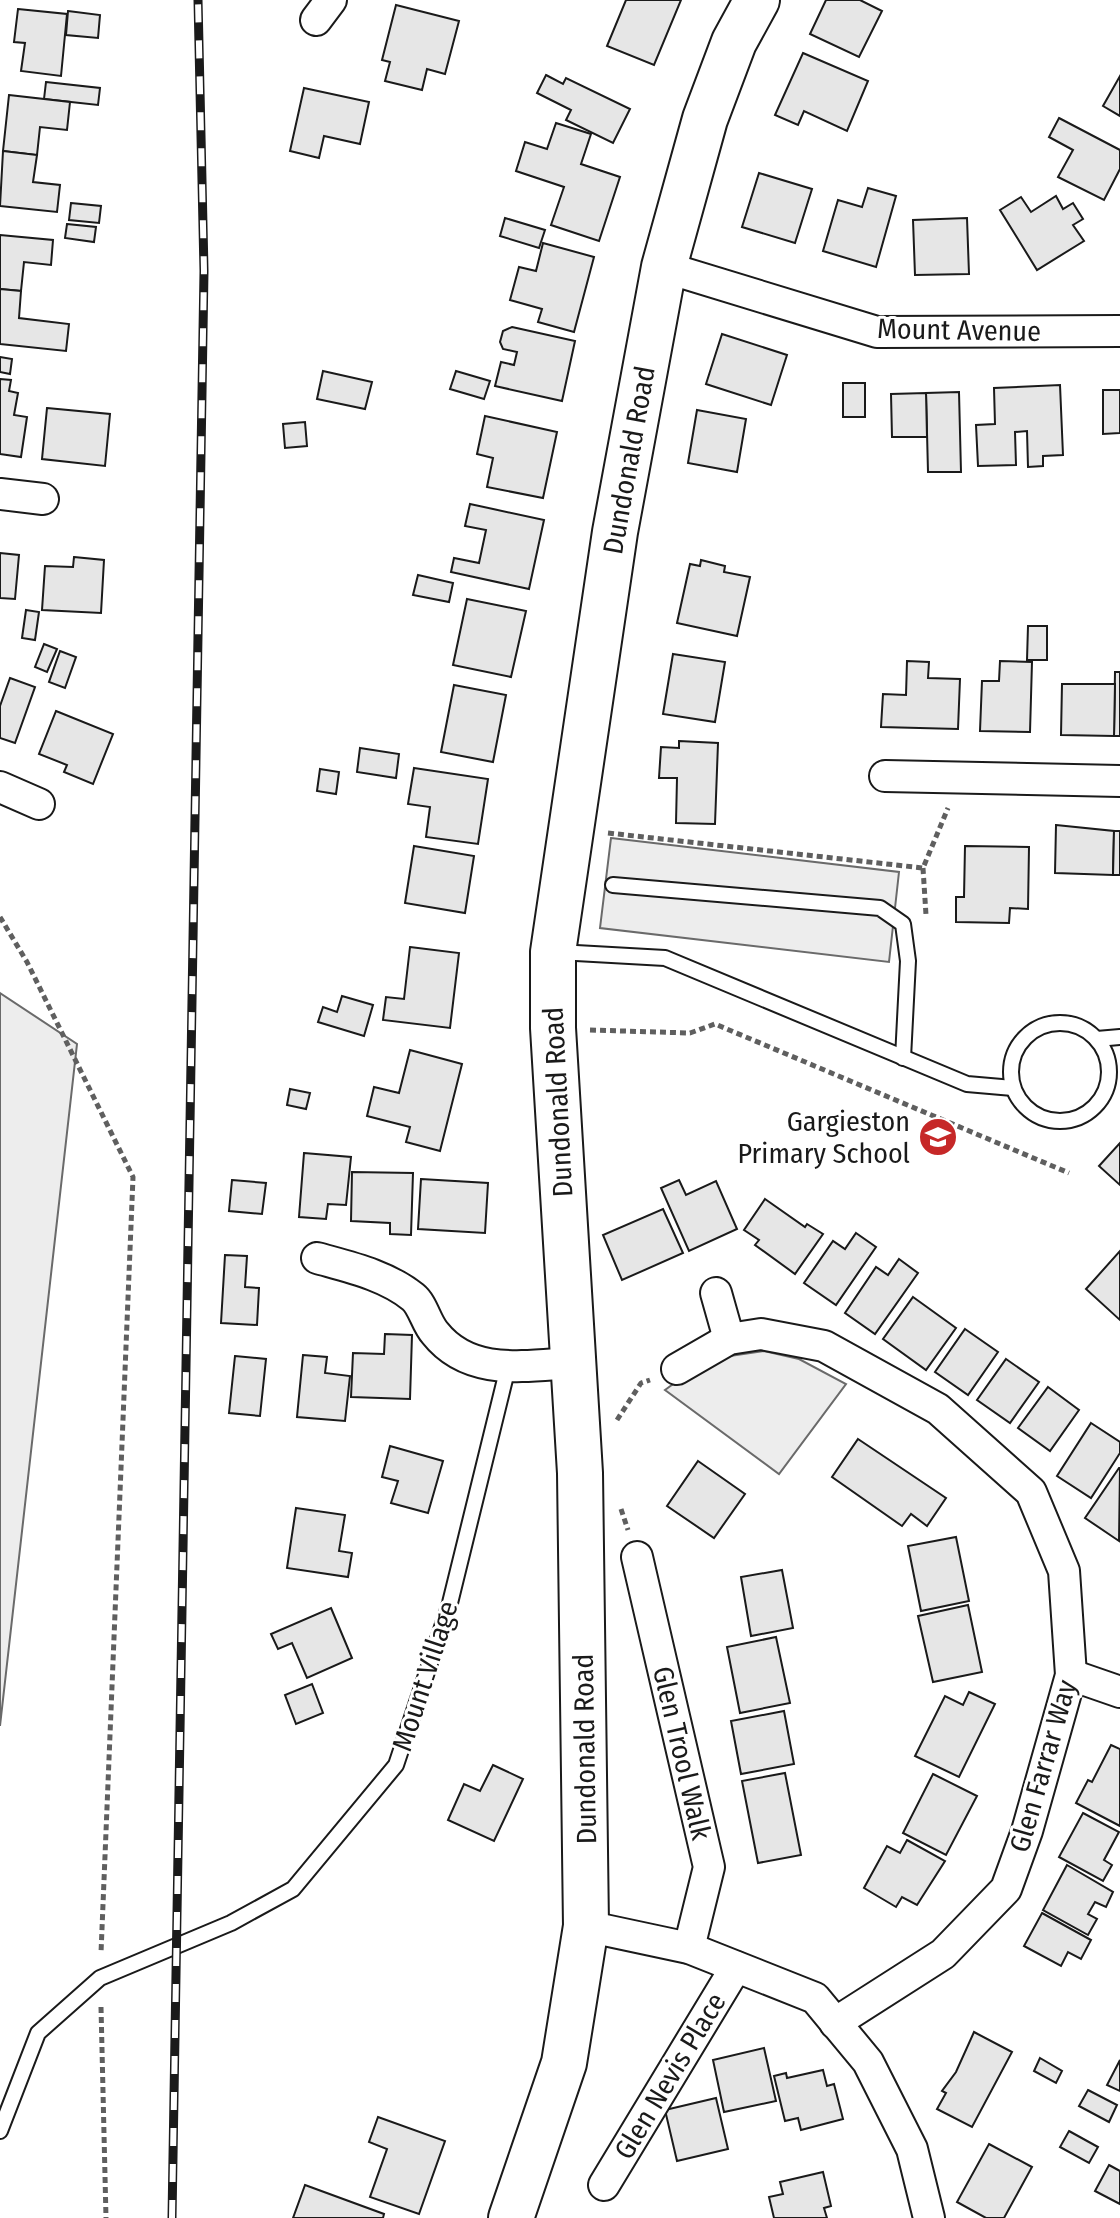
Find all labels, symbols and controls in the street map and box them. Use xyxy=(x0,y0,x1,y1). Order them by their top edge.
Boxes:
street label: Mount Avenue xyxy=(877,312,1041,348)
street label: Dundonald Road xyxy=(596,363,662,557)
street label: Dundonald Road xyxy=(537,1006,579,1198)
place label: Gargieston Primary School xyxy=(738,1105,910,1170)
school or university icon: Gargieston Primary School xyxy=(917,1116,959,1158)
street label: Mount Village xyxy=(385,1597,465,1755)
street label: Dundonald Road xyxy=(567,1653,603,1845)
street label: Glen Trool Walk xyxy=(646,1663,718,1844)
street label: Glen Farrar Way xyxy=(1003,1676,1083,1856)
street label: Glen Nevis Place xyxy=(607,1987,733,2165)

